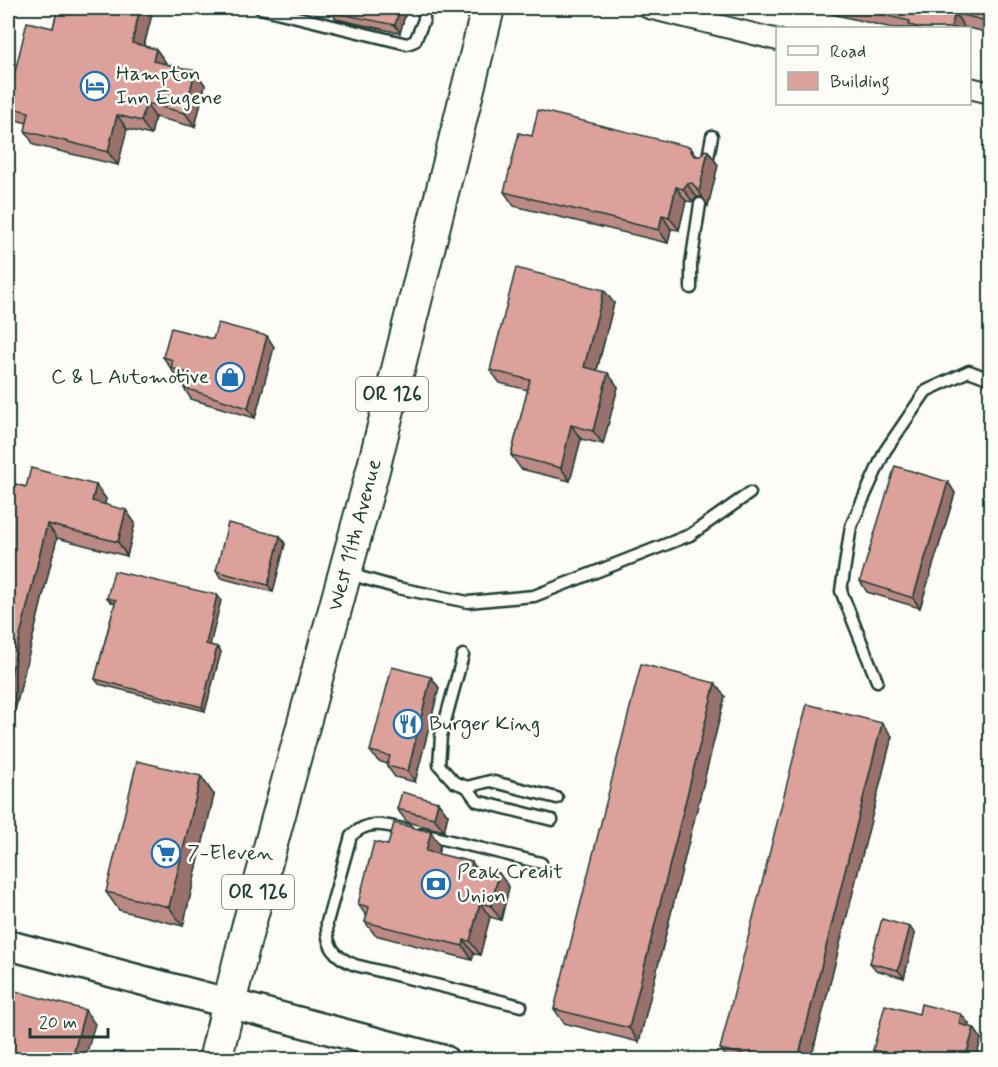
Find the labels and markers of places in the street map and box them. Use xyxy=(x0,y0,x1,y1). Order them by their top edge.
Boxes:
place label: Hampton Inn Eugene xyxy=(116,60,222,112)
hotel icon: Hampton Inn Eugene xyxy=(79,70,111,102)
shop icon: C & L Automotive xyxy=(214,361,246,393)
place label: C & L Automotive xyxy=(51,363,209,391)
restaurant icon: Burger King xyxy=(392,708,424,740)
place label: Burger King xyxy=(429,710,540,739)
supermarket icon: 7-Eleven xyxy=(150,837,182,869)
place label: 7-Eleven xyxy=(187,839,274,867)
place label: Peak Credit Union xyxy=(457,858,563,910)
bank icon: Peak Credit Union xyxy=(420,868,452,900)

